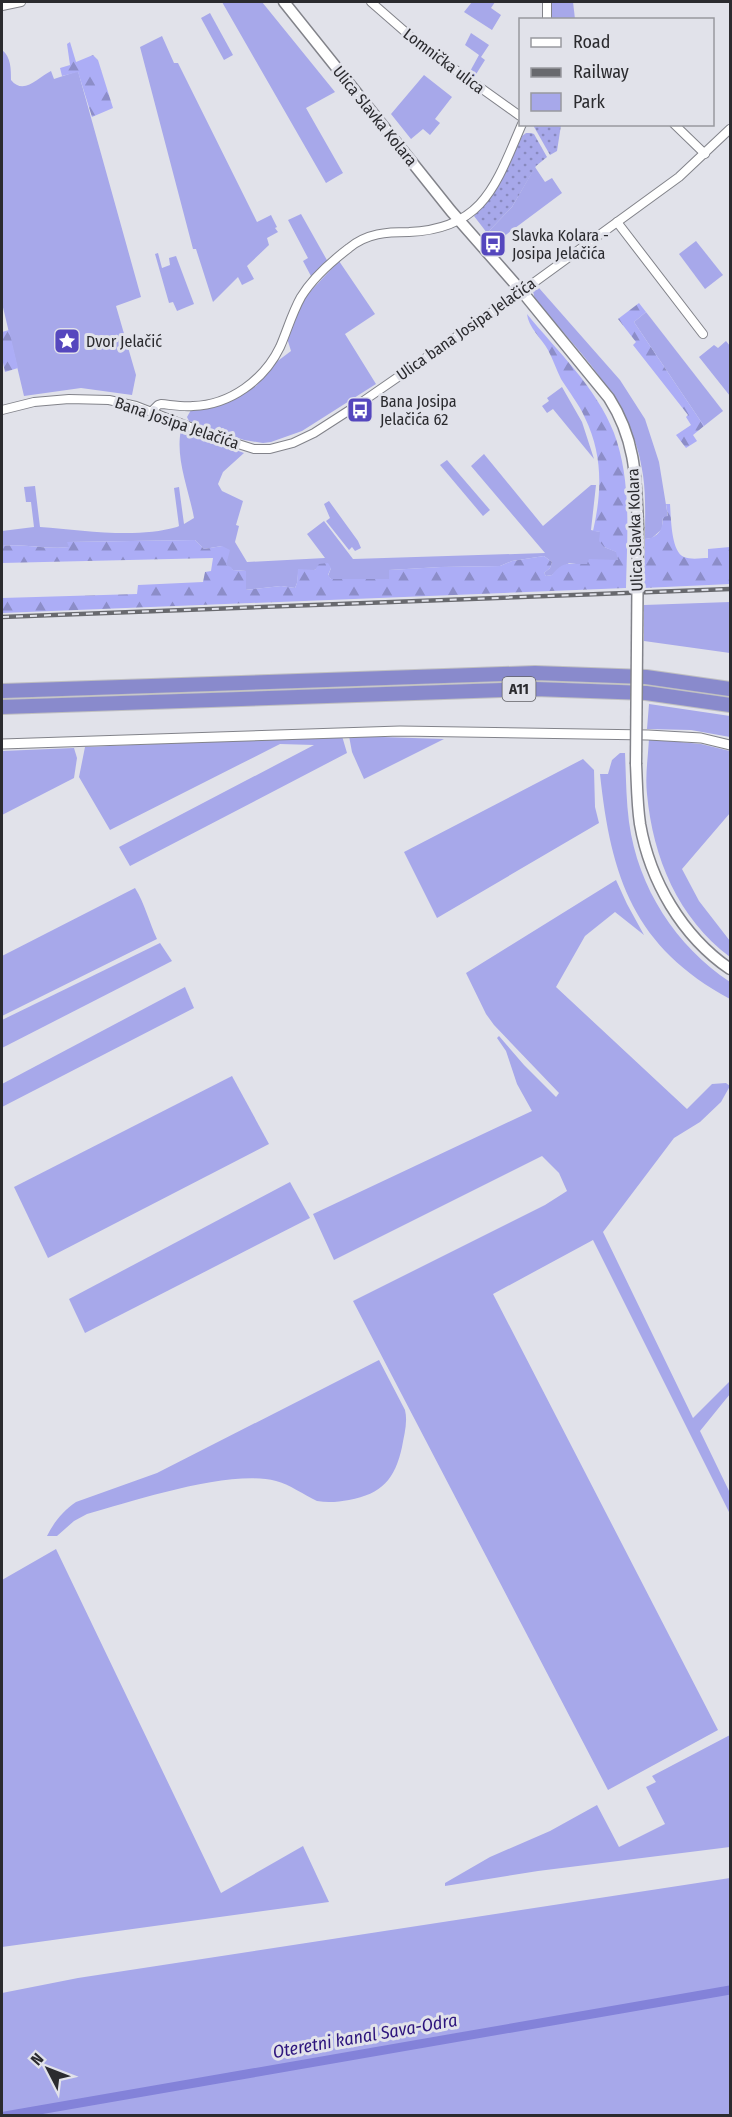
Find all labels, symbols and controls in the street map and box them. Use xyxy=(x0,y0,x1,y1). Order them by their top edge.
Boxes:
legend xyxy=(519,18,714,126)
street label: Lomnička ulica xyxy=(400,24,488,98)
text: Road xyxy=(573,31,610,53)
text: Railway xyxy=(573,61,629,83)
street label: Ulica Slavka Kolara xyxy=(329,62,421,170)
text: Park xyxy=(573,91,606,113)
place label: Slavka Kolara - Josipa Jelačića xyxy=(512,226,609,263)
bus stop icon: Slavka Kolara - Josipa Jelačića xyxy=(478,229,508,259)
street label: Ulica bana Josipa Jelačića xyxy=(393,274,539,384)
place icon: Dvor Jelačić xyxy=(52,326,82,356)
place label: Dvor Jelačić xyxy=(86,332,162,351)
place label: Bana Josipa Jelačića 62 xyxy=(380,392,457,429)
street label: Bana Josipa Jelačića xyxy=(112,393,242,453)
bus stop icon: Bana Josipa Jelačića 62 xyxy=(345,395,375,425)
street label: Ulica Slavka Kolara xyxy=(623,468,647,592)
road number: A11 xyxy=(502,677,536,701)
water label: Oteretni kanal Sava-Odra xyxy=(271,2009,459,2063)
north arrow xyxy=(18,2039,78,2099)
text: N xyxy=(27,2049,47,2069)

